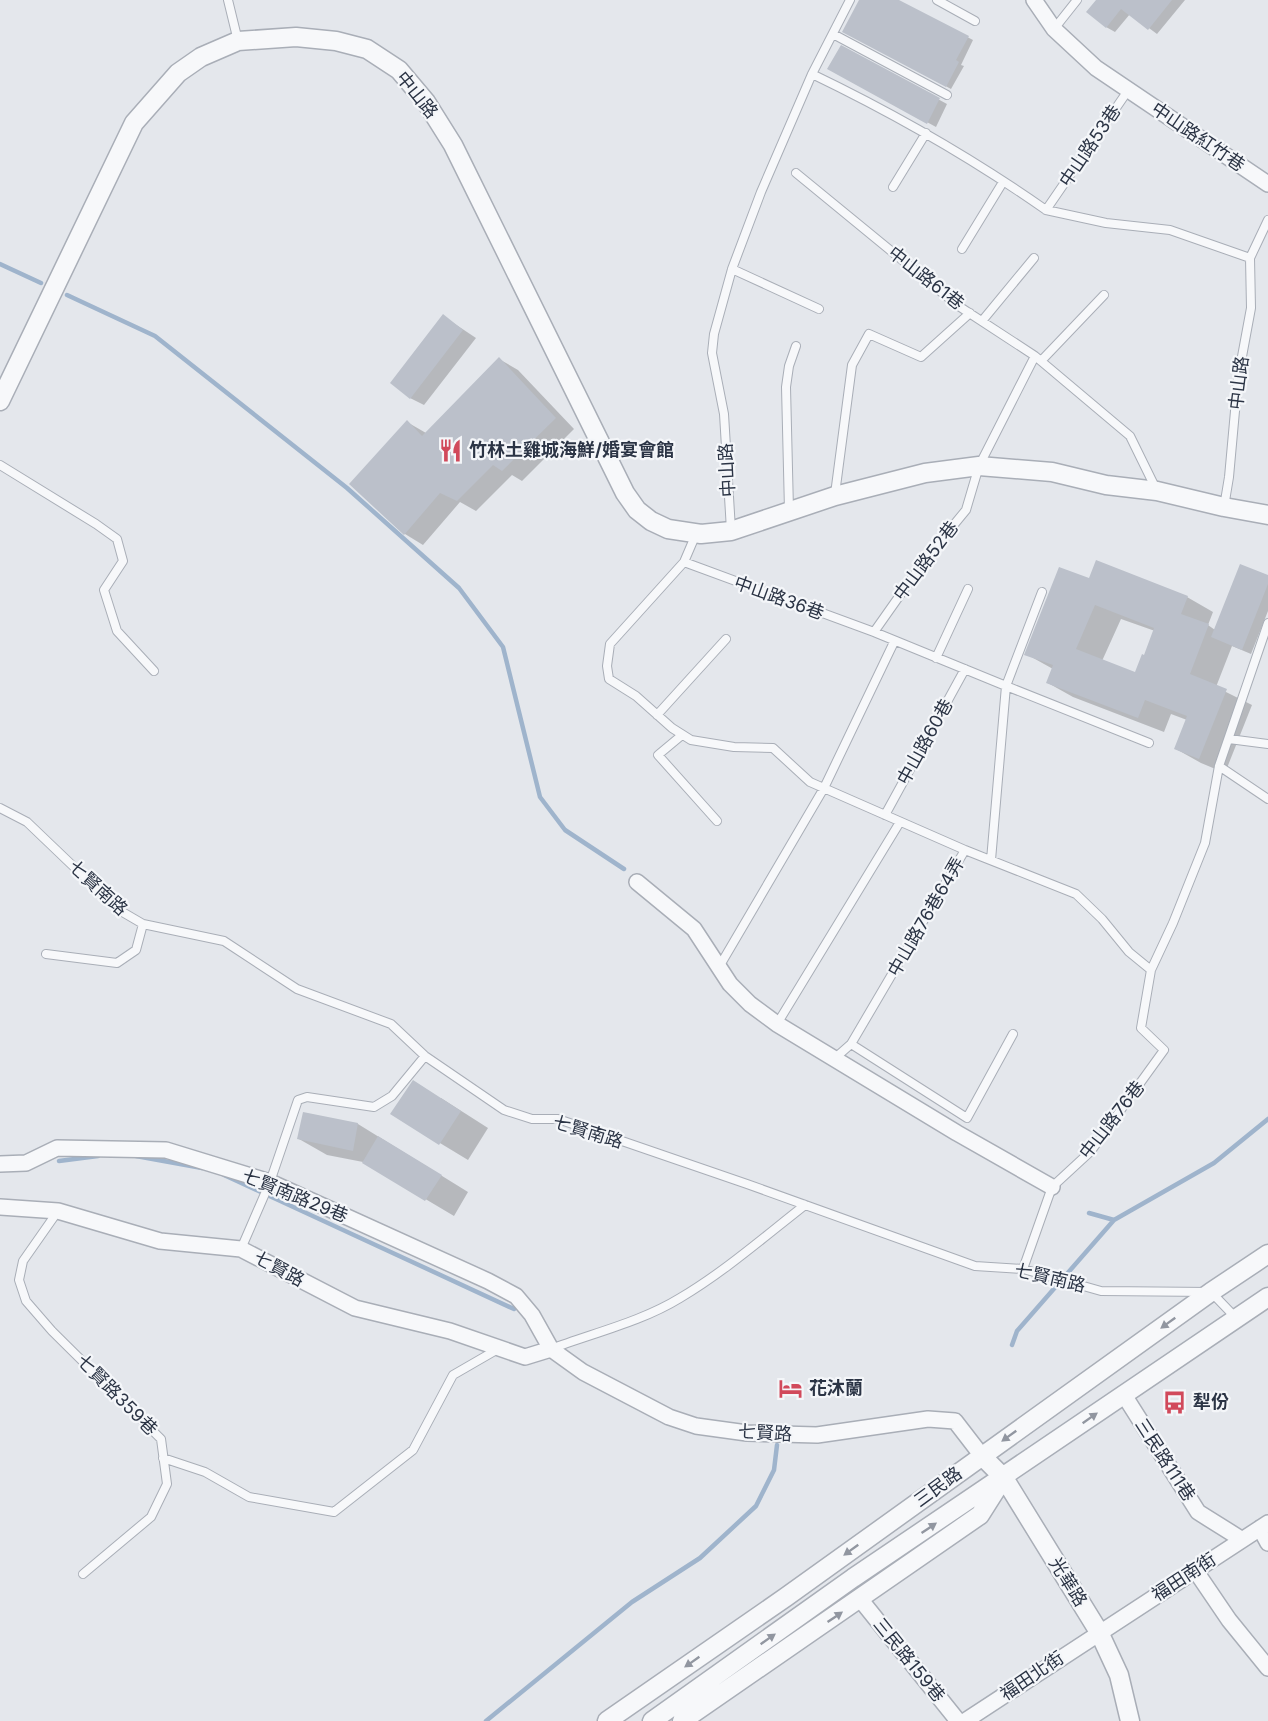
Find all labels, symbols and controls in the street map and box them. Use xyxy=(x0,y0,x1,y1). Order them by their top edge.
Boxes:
street label: 中山路 xyxy=(392,67,443,122)
street label: 中山路紅竹巷 xyxy=(1148,98,1249,175)
street label: 中山路53巷 xyxy=(1055,101,1125,191)
street label: 中山路61巷 xyxy=(884,241,968,314)
street label: 中山路 xyxy=(1225,355,1252,411)
restaurant icon: 竹林土雞城海鮮/婚宴會館 xyxy=(438,437,464,463)
place label: 竹林土雞城海鮮/婚宴會館 xyxy=(469,439,674,460)
street label: 中山路 xyxy=(715,443,738,498)
street label: 中山路52巷 xyxy=(889,517,962,605)
street label: 中山路36巷 xyxy=(731,572,827,624)
street label: 中山路60巷 xyxy=(892,695,957,788)
street label: 中山路76巷64弄 xyxy=(883,854,968,980)
street label: 七賢南路 xyxy=(65,856,132,920)
street label: 中山路76巷 xyxy=(1075,1077,1149,1163)
street label: 七賢南路 xyxy=(551,1111,626,1152)
street label: 七賢南路29巷 xyxy=(239,1165,351,1226)
street label: 七賢路 xyxy=(250,1247,308,1291)
street label: 七賢南路 xyxy=(1013,1259,1088,1296)
one-way arrow xyxy=(1160,1317,1176,1328)
street label: 七賢路359巷 xyxy=(73,1350,162,1439)
hotel icon: 花沐蘭 xyxy=(778,1375,804,1401)
place label: 花沐蘭 xyxy=(809,1377,863,1398)
bus stop icon: 犁份 xyxy=(1162,1389,1188,1415)
place label: 犁份 xyxy=(1193,1391,1229,1412)
one-way arrow xyxy=(1082,1413,1098,1424)
street label: 三民路111巷 xyxy=(1131,1415,1200,1505)
street label: 七賢路 xyxy=(738,1421,793,1444)
one-way arrow xyxy=(1002,1430,1018,1442)
street label: 三民路 xyxy=(910,1462,966,1511)
one-way arrow xyxy=(921,1523,937,1534)
one-way arrow xyxy=(843,1544,859,1556)
street label: 福田南街 xyxy=(1148,1548,1220,1605)
street label: 光華路 xyxy=(1045,1553,1092,1610)
one-way arrow xyxy=(826,1611,842,1623)
street label: 三民路159巷 xyxy=(869,1614,949,1706)
one-way arrow xyxy=(760,1633,776,1645)
street label: 福田北街 xyxy=(996,1647,1067,1704)
one-way arrow xyxy=(684,1656,700,1668)

